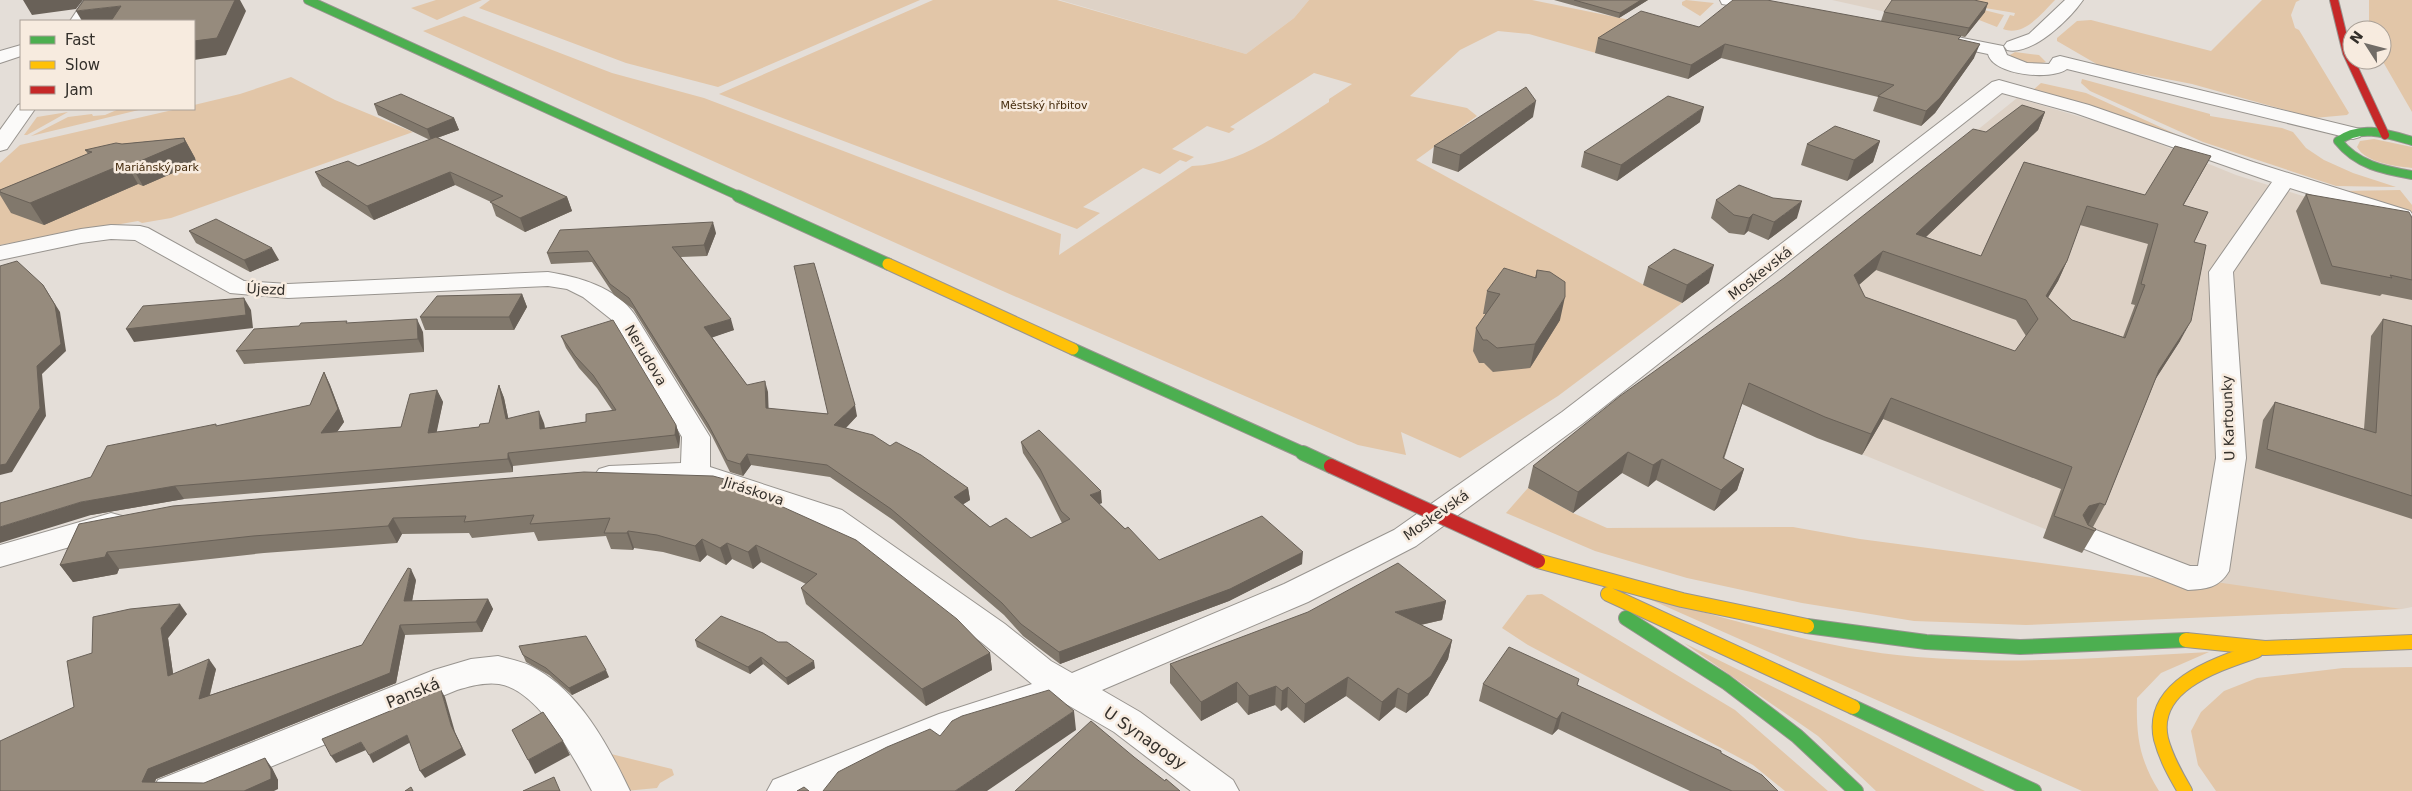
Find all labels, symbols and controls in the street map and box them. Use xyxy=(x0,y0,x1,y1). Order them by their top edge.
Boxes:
legend xyxy=(20,20,195,110)
north arrow xyxy=(2342,20,2392,70)
text: N xyxy=(2347,28,2366,47)
text: Fast xyxy=(65,31,95,49)
text: Slow xyxy=(65,56,100,74)
text: Jam xyxy=(64,81,93,99)
park label: Městský hřbitov xyxy=(1000,99,1088,112)
park label: Mariánský park xyxy=(115,161,200,174)
street label: Moskevská xyxy=(1725,243,1795,303)
street label: Újezd xyxy=(246,279,286,298)
street label: Nerudova xyxy=(622,322,670,388)
street label: U Kartounky xyxy=(2219,375,2237,461)
street label: Jiráskova xyxy=(721,473,786,508)
street label: Moskevská xyxy=(1400,487,1472,543)
street label: Panská xyxy=(383,674,443,712)
street label: U Synagogy xyxy=(1100,703,1190,773)

